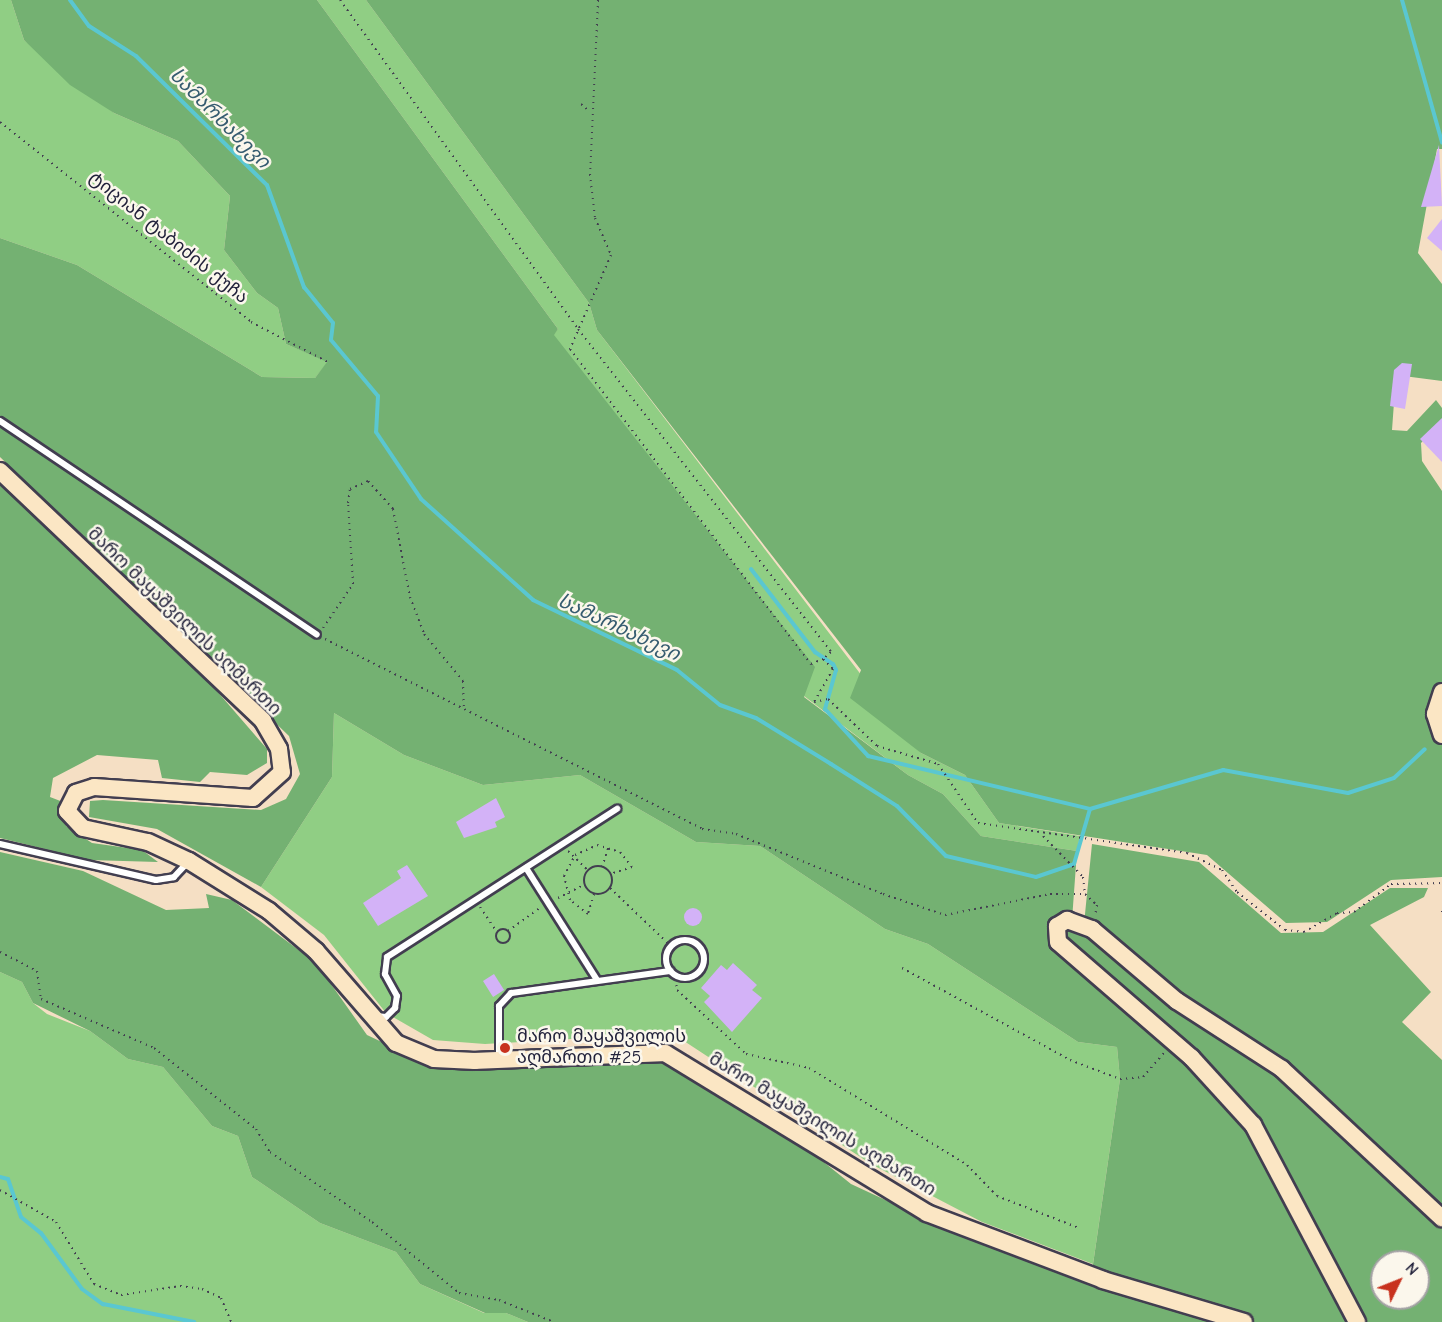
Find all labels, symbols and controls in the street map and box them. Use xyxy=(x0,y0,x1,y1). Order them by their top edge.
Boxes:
water label: სამარხახევი xyxy=(165,63,275,173)
street label: ტიციან ტაბიძის ქუჩა xyxy=(84,167,252,309)
street label: მარო მაყაშვილის აღმართი xyxy=(83,524,285,720)
water label: სამარხახევი xyxy=(554,588,684,666)
place label: მარო მაყაშვილის აღმართი #25 xyxy=(517,1027,686,1070)
marker: მარო მაყაშვილის აღმართი #25 xyxy=(498,1041,512,1055)
street label: მარო მაყაშვილის აღმართი xyxy=(705,1049,939,1201)
north arrow xyxy=(1370,1250,1430,1310)
text: N xyxy=(1402,1259,1422,1279)

